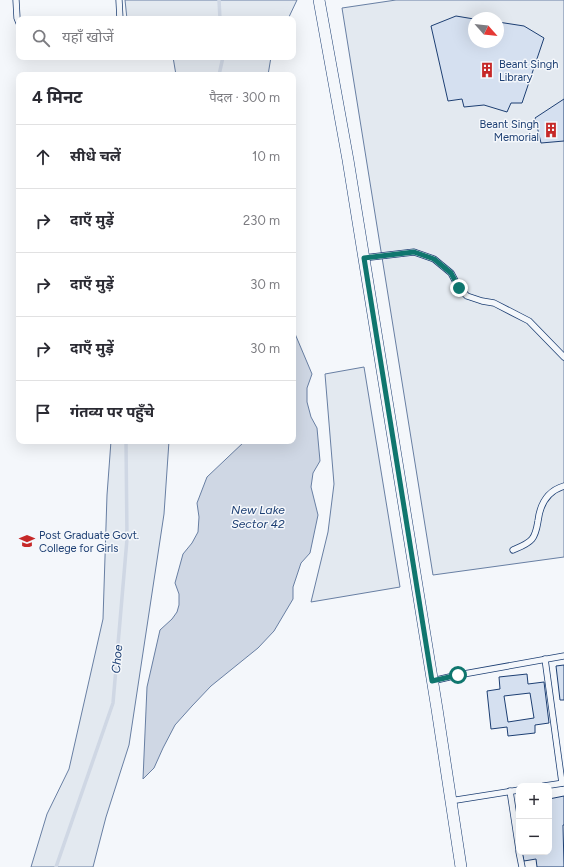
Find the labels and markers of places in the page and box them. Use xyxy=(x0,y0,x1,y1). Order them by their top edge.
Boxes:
place label: Beant Singh Library xyxy=(499,58,558,84)
building icon: Beant Singh Library xyxy=(478,61,496,79)
place label: Beant Singh Memorial xyxy=(480,118,539,144)
building icon: Beant Singh Memorial xyxy=(542,121,560,139)
place label: Post Graduate Govt. College for Girls xyxy=(39,529,139,555)
school or university icon: Post Graduate Govt. College for Girls xyxy=(18,532,36,550)

